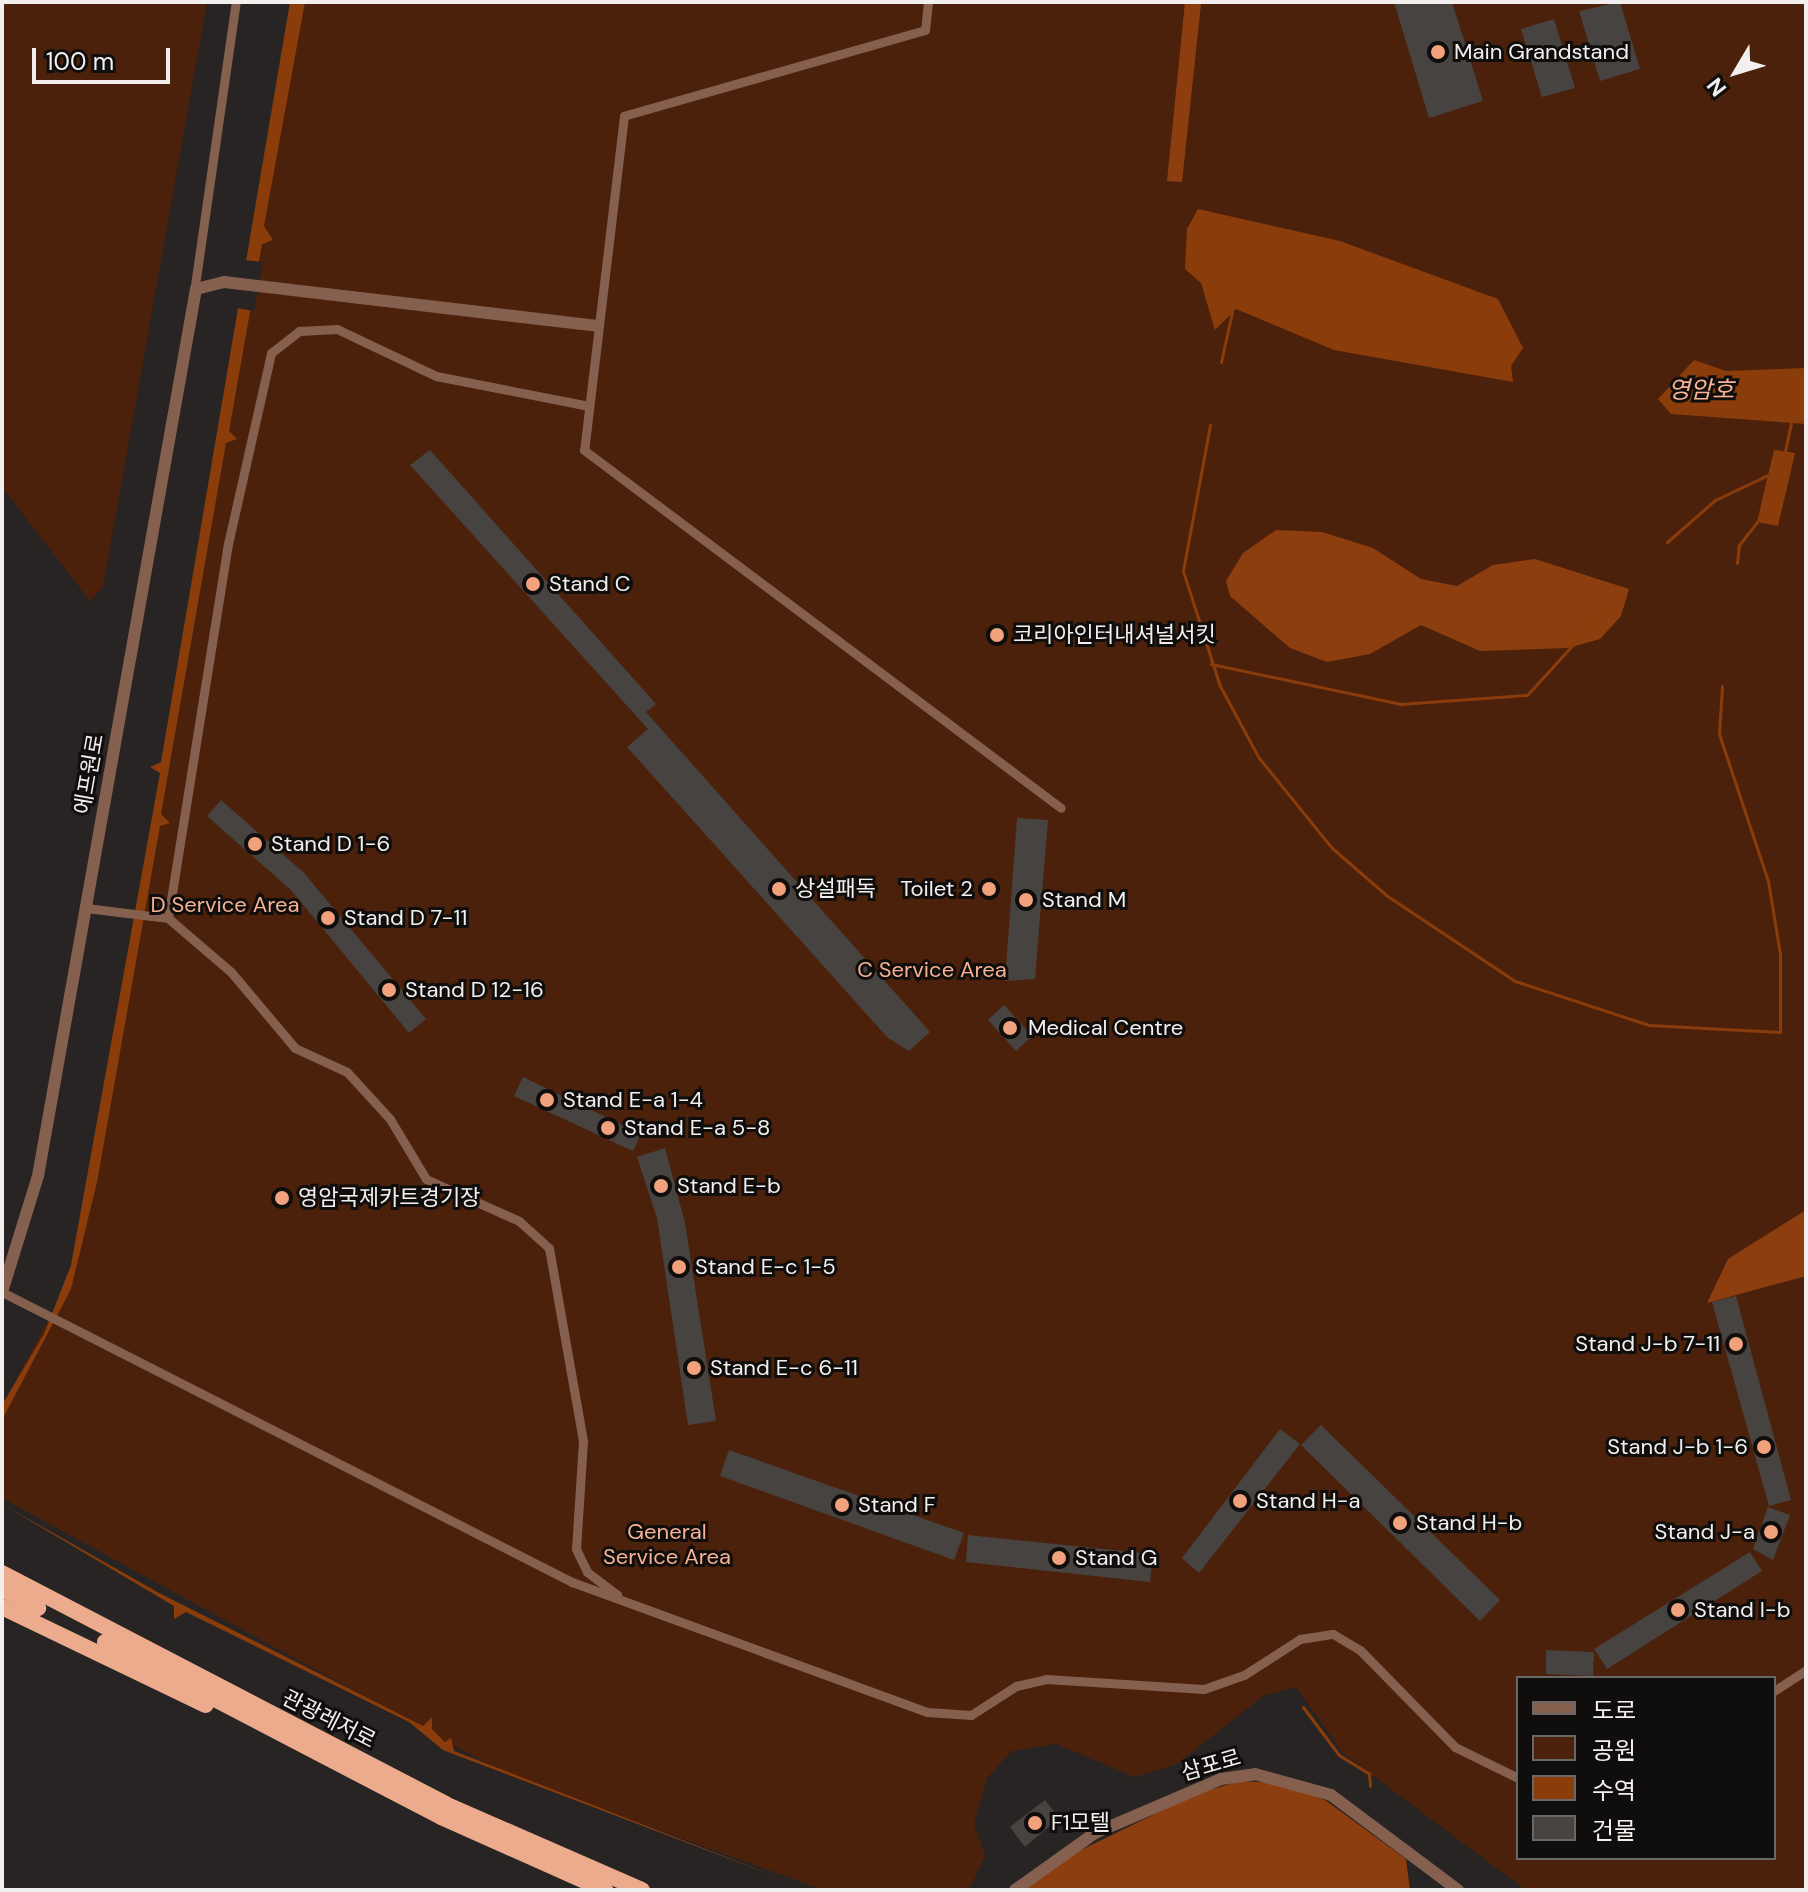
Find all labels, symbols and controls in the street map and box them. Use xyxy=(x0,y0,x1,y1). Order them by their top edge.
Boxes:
scale bar xyxy=(36,32,174,82)
north arrow xyxy=(1696,32,1776,112)
place label: Main Grandstand xyxy=(1454,39,1629,65)
marker: Main Grandstand xyxy=(1429,43,1447,61)
text: 100 m xyxy=(46,46,114,77)
text: N xyxy=(1700,72,1733,102)
water label: 영암호 xyxy=(1668,376,1734,404)
place label: Stand C xyxy=(549,571,630,597)
marker: Stand C xyxy=(524,575,542,593)
place label: 코리아인터내셔널서킷 xyxy=(1013,622,1215,648)
marker: 코리아인터내셔널서킷 xyxy=(988,626,1006,644)
street label: 에프원로 xyxy=(69,732,109,816)
place label: Stand D 1-6 xyxy=(271,831,390,857)
marker: Stand D 1-6 xyxy=(246,835,264,853)
place label: 상설패독 xyxy=(795,876,876,902)
place label: Toilet 2 xyxy=(900,876,973,902)
marker: 상설패독 xyxy=(770,880,788,898)
marker: Toilet 2 xyxy=(980,880,998,898)
place label: Stand M xyxy=(1042,887,1126,913)
marker: Stand M xyxy=(1017,891,1035,909)
park label: D Service Area xyxy=(151,892,299,918)
place label: Stand D 7-11 xyxy=(344,905,467,931)
marker: Stand D 7-11 xyxy=(319,909,337,927)
park label: C Service Area xyxy=(857,957,1007,983)
place label: Stand D 12-16 xyxy=(405,977,544,1003)
marker: Stand D 12-16 xyxy=(380,981,398,999)
place label: Medical Centre xyxy=(1028,1015,1183,1041)
marker: Medical Centre xyxy=(999,1017,1021,1039)
place label: Stand E-a 1-4 xyxy=(563,1087,703,1113)
marker: Stand E-a 1-4 xyxy=(538,1091,556,1109)
place label: Stand E-a 5-8 xyxy=(624,1115,770,1141)
marker: Stand E-a 5-8 xyxy=(599,1119,617,1137)
place label: Stand E-b xyxy=(677,1173,781,1199)
marker: Stand E-b xyxy=(652,1177,670,1195)
place label: 영암국제카트경기장 xyxy=(298,1185,480,1211)
marker: 영암국제카트경기장 xyxy=(273,1189,291,1207)
place label: Stand E-c 1-5 xyxy=(695,1254,836,1280)
marker: Stand E-c 1-5 xyxy=(670,1258,688,1276)
place label: Stand J-b 7-11 xyxy=(1575,1331,1720,1357)
marker: Stand J-b 7-11 xyxy=(1727,1335,1745,1353)
place label: Stand E-c 6-11 xyxy=(710,1355,858,1381)
marker: Stand E-c 6-11 xyxy=(685,1359,703,1377)
place label: Stand J-b 1-6 xyxy=(1607,1434,1748,1460)
marker: Stand J-b 1-6 xyxy=(1755,1438,1773,1456)
place label: Stand H-a xyxy=(1256,1488,1360,1514)
place label: Stand F xyxy=(858,1492,935,1518)
marker: Stand H-a xyxy=(1231,1492,1249,1510)
marker: Stand F xyxy=(833,1496,851,1514)
place label: Stand H-b xyxy=(1416,1510,1522,1536)
marker: Stand H-b xyxy=(1391,1514,1409,1532)
park label: General Service Area xyxy=(603,1518,731,1570)
place label: Stand J-a xyxy=(1654,1519,1755,1545)
marker: Stand J-a xyxy=(1762,1523,1780,1541)
place label: Stand G xyxy=(1075,1545,1157,1571)
marker: Stand G xyxy=(1050,1549,1068,1567)
place label: Stand I-b xyxy=(1694,1597,1790,1623)
marker: Stand I-b xyxy=(1669,1601,1687,1619)
legend xyxy=(1516,1676,1776,1860)
street label: 관광레저로 xyxy=(278,1684,380,1754)
text: 도로 xyxy=(1592,1695,1636,1726)
text: 공원 xyxy=(1592,1735,1636,1766)
street label: 삼포로 xyxy=(1178,1744,1244,1786)
text: 수역 xyxy=(1592,1775,1636,1806)
place label: F1모텔 xyxy=(1051,1810,1110,1836)
marker: F1모텔 xyxy=(1026,1814,1044,1832)
text: 건물 xyxy=(1592,1815,1636,1846)

